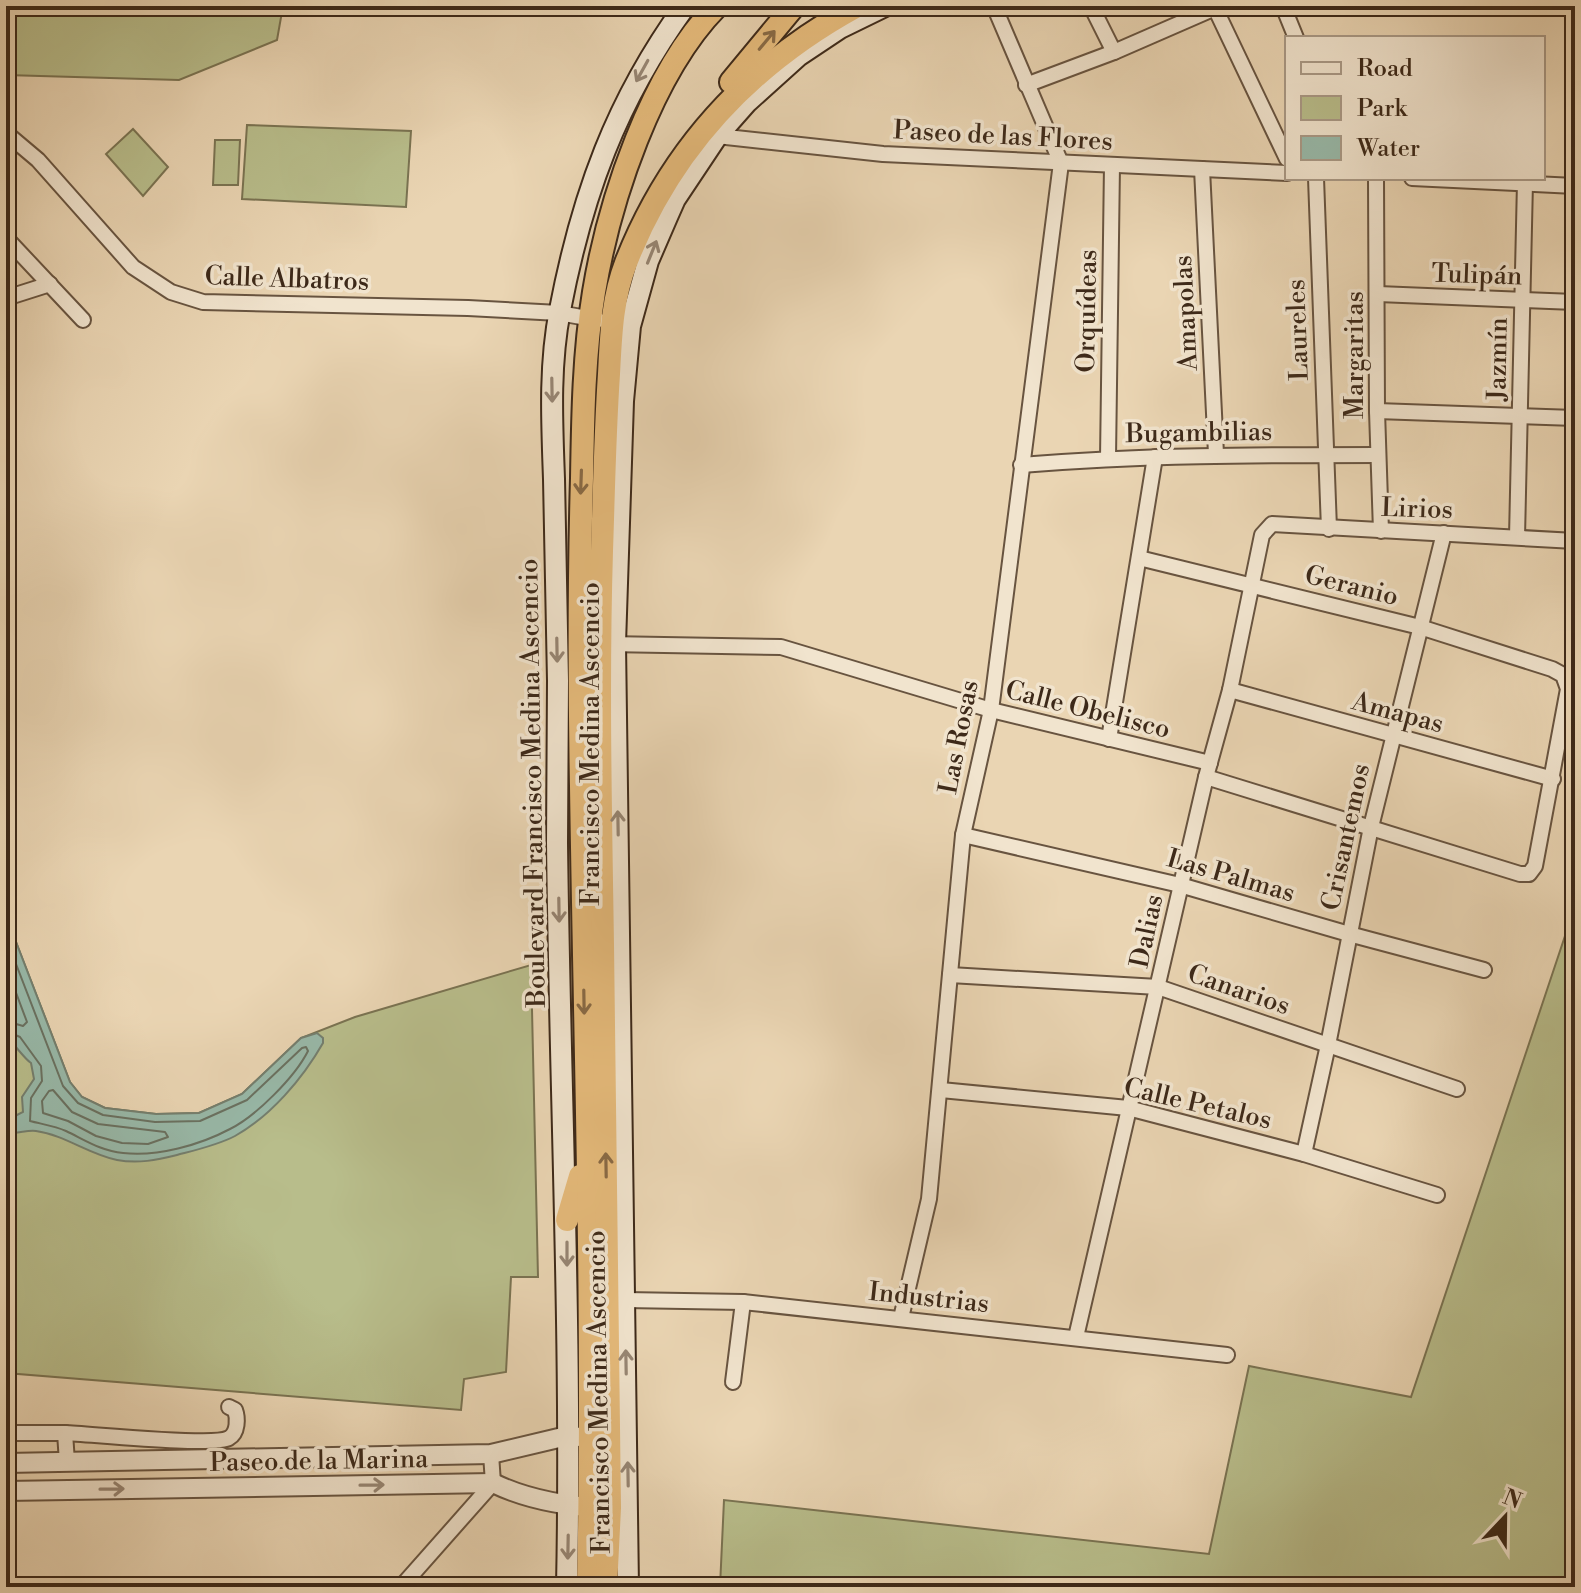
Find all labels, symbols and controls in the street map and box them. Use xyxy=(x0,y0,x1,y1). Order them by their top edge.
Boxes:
one-way arrow xyxy=(758,31,776,51)
legend xyxy=(1285,36,1545,180)
text: Road xyxy=(1357,54,1413,84)
one-way arrow xyxy=(634,59,650,82)
text: Park xyxy=(1357,94,1408,124)
street label: Paseo de las Flores xyxy=(892,114,1114,158)
text: Water xyxy=(1356,134,1420,164)
one-way arrow xyxy=(646,240,660,265)
street label: Orquídeas xyxy=(1070,249,1104,373)
street label: Amapolas xyxy=(1167,254,1205,373)
street label: Tulipán xyxy=(1431,257,1523,293)
street label: Calle Albatros xyxy=(204,260,370,298)
street label: Laureles xyxy=(1280,279,1316,381)
street label: Margaritas xyxy=(1339,291,1371,419)
street label: Jazmín xyxy=(1481,317,1515,402)
one-way arrow xyxy=(544,376,559,403)
street label: Bugambilias xyxy=(1124,416,1273,450)
one-way arrow xyxy=(574,468,589,495)
street label: Lirios xyxy=(1380,492,1454,526)
street label: Boulevard Francisco Medina Ascencio xyxy=(513,558,553,1009)
street label: Geranio xyxy=(1302,559,1402,613)
street label: Francisco Medina Ascencio xyxy=(575,582,607,906)
one-way arrow xyxy=(549,636,565,663)
street label: Calle Obelisco xyxy=(1002,674,1173,746)
street label: Las Rosas xyxy=(932,677,986,797)
street label: Amapas xyxy=(1348,685,1447,741)
street label: Crisantemos xyxy=(1315,761,1377,913)
one-way arrow xyxy=(610,810,626,837)
street label: Las Palmas xyxy=(1163,842,1298,909)
street label: Dalias xyxy=(1124,892,1170,971)
one-way arrow xyxy=(551,896,566,923)
street label: Canarios xyxy=(1183,958,1294,1022)
one-way arrow xyxy=(576,988,592,1015)
street label: Calle Petalos xyxy=(1121,1071,1275,1137)
one-way arrow xyxy=(598,1152,613,1179)
street label: Francisco Medina Ascencio xyxy=(580,1230,618,1554)
one-way arrow xyxy=(559,1240,575,1267)
street label: Industrias xyxy=(867,1276,991,1320)
one-way arrow xyxy=(619,1349,634,1376)
street label: Paseo de la Marina xyxy=(209,1443,429,1479)
one-way arrow xyxy=(620,1461,636,1488)
north arrow xyxy=(1465,1477,1545,1557)
one-way arrow xyxy=(358,1478,385,1493)
one-way arrow xyxy=(98,1481,125,1497)
text: N xyxy=(1499,1484,1526,1516)
one-way arrow xyxy=(560,1533,575,1560)

